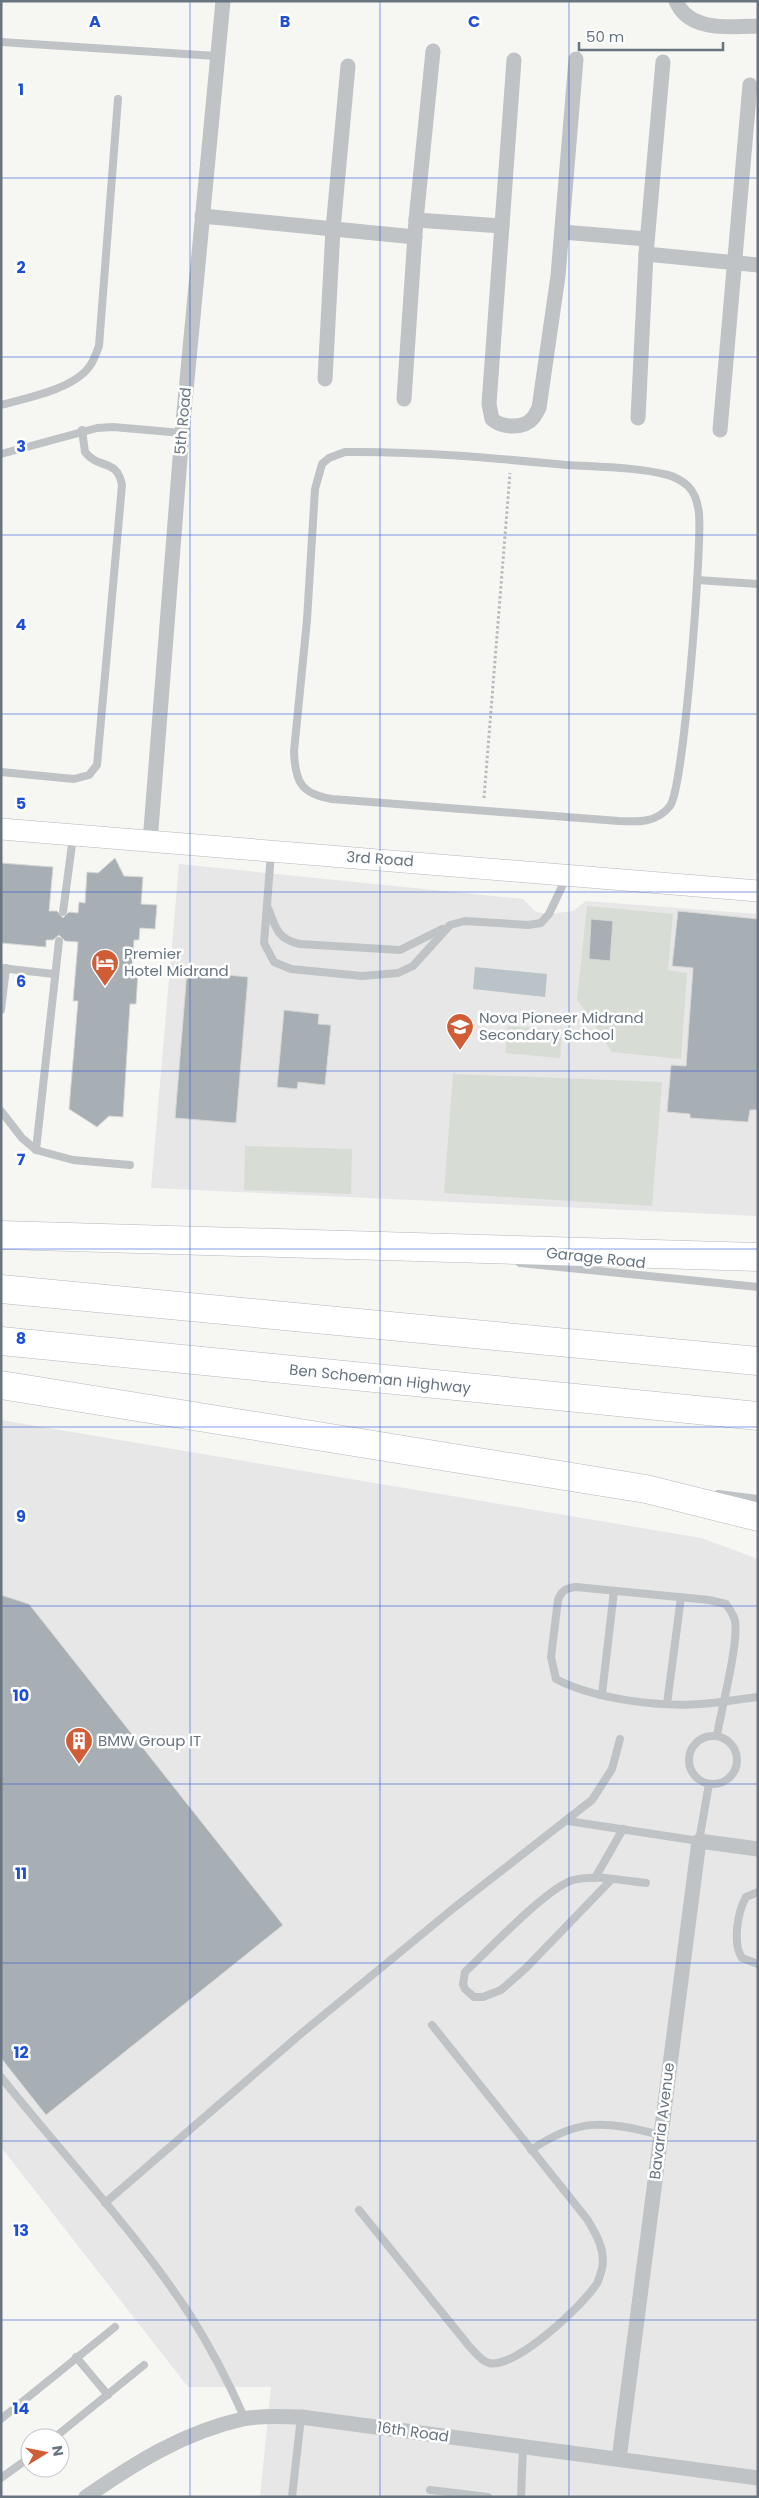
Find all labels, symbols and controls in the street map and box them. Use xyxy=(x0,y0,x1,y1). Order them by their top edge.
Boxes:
text: A xyxy=(89,10,101,33)
text: B xyxy=(280,10,290,33)
text: C xyxy=(468,10,480,33)
scale bar xyxy=(579,20,723,52)
text: 50 m xyxy=(586,26,624,47)
text: 1 xyxy=(18,78,24,101)
text: 2 xyxy=(16,256,26,279)
street label: 5th Road xyxy=(169,386,196,455)
text: 3 xyxy=(16,435,26,458)
text: 4 xyxy=(16,613,27,636)
text: 5 xyxy=(16,792,26,815)
street label: 3rd Road xyxy=(346,846,414,871)
place label: Premier Hotel Midrand xyxy=(124,943,229,981)
hotel icon: Premier Hotel Midrand xyxy=(90,948,120,987)
text: 6 xyxy=(16,970,26,993)
place label: Nova Pioneer Midrand Secondary School xyxy=(479,1007,644,1045)
school or university icon: Nova Pioneer Midrand Secondary School xyxy=(445,1012,475,1051)
text: 7 xyxy=(17,1148,26,1171)
street label: Garage Road xyxy=(545,1242,647,1273)
text: 8 xyxy=(16,1327,26,1350)
street label: Ben Schoeman Highway xyxy=(288,1359,472,1399)
text: 9 xyxy=(16,1505,26,1528)
text: 10 xyxy=(13,1684,29,1707)
building icon: BMW Group IT xyxy=(64,1726,94,1765)
place label: BMW Group IT xyxy=(98,1730,201,1751)
text: 11 xyxy=(15,1862,27,1885)
text: 12 xyxy=(13,2041,29,2064)
street label: Bavaria Avenue xyxy=(644,2061,679,2181)
text: 13 xyxy=(13,2219,29,2242)
text: 14 xyxy=(13,2397,30,2420)
street label: 16th Road xyxy=(376,2416,450,2447)
north arrow xyxy=(20,2428,70,2478)
text: N xyxy=(47,2444,69,2458)

